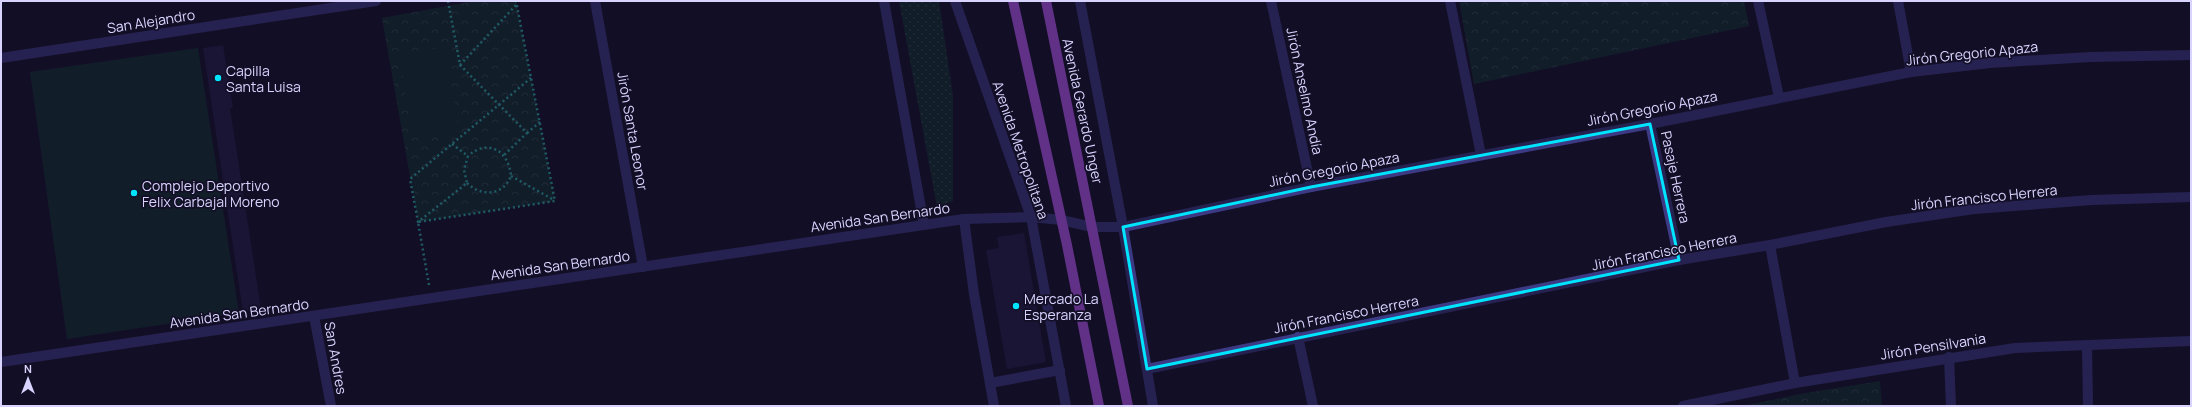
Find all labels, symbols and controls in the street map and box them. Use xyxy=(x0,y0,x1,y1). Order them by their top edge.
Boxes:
street label: San Alejandro xyxy=(106,5,196,37)
street label: Jirón Anselmo Andía xyxy=(1282,26,1328,156)
street label: Avenida Gerardo Unger xyxy=(1058,37,1108,185)
street label: Jirón Gregorio Apaza xyxy=(1905,37,2039,69)
place label: Capilla Santa Luisa xyxy=(226,61,301,96)
street label: Jirón Santa Leonor xyxy=(613,70,653,192)
marker: Capilla Santa Luisa xyxy=(213,73,223,83)
street label: Avenida Metropolitana xyxy=(988,78,1054,222)
street label: Jirón Gregorio Apaza xyxy=(1585,86,1719,130)
street label: Pasaje Herrera xyxy=(1657,129,1695,225)
street label: Jirón Gregorio Apaza xyxy=(1267,147,1401,191)
place label: Complejo Deportivo Felix Carbajal Moreno xyxy=(142,176,279,211)
street label: Jirón Francisco Herrera xyxy=(1910,180,2058,214)
marker: Complejo Deportivo Felix Carbajal Moreno xyxy=(129,188,139,198)
street label: Avenida San Bernardo xyxy=(809,198,951,236)
street label: Jirón Francisco Herrera xyxy=(1590,228,1738,274)
street label: Avenida San Bernardo xyxy=(489,246,631,284)
place label: Mercado La Esperanza xyxy=(1024,289,1099,324)
street label: Jirón Francisco Herrera xyxy=(1272,291,1420,337)
street label: Avenida San Bernardo xyxy=(168,294,310,332)
marker: Mercado La Esperanza xyxy=(1011,301,1021,311)
street label: San Andres xyxy=(320,320,352,396)
street label: Jirón Pensilvania xyxy=(1879,328,1987,364)
north arrow xyxy=(8,359,48,399)
text: N xyxy=(24,361,32,376)

